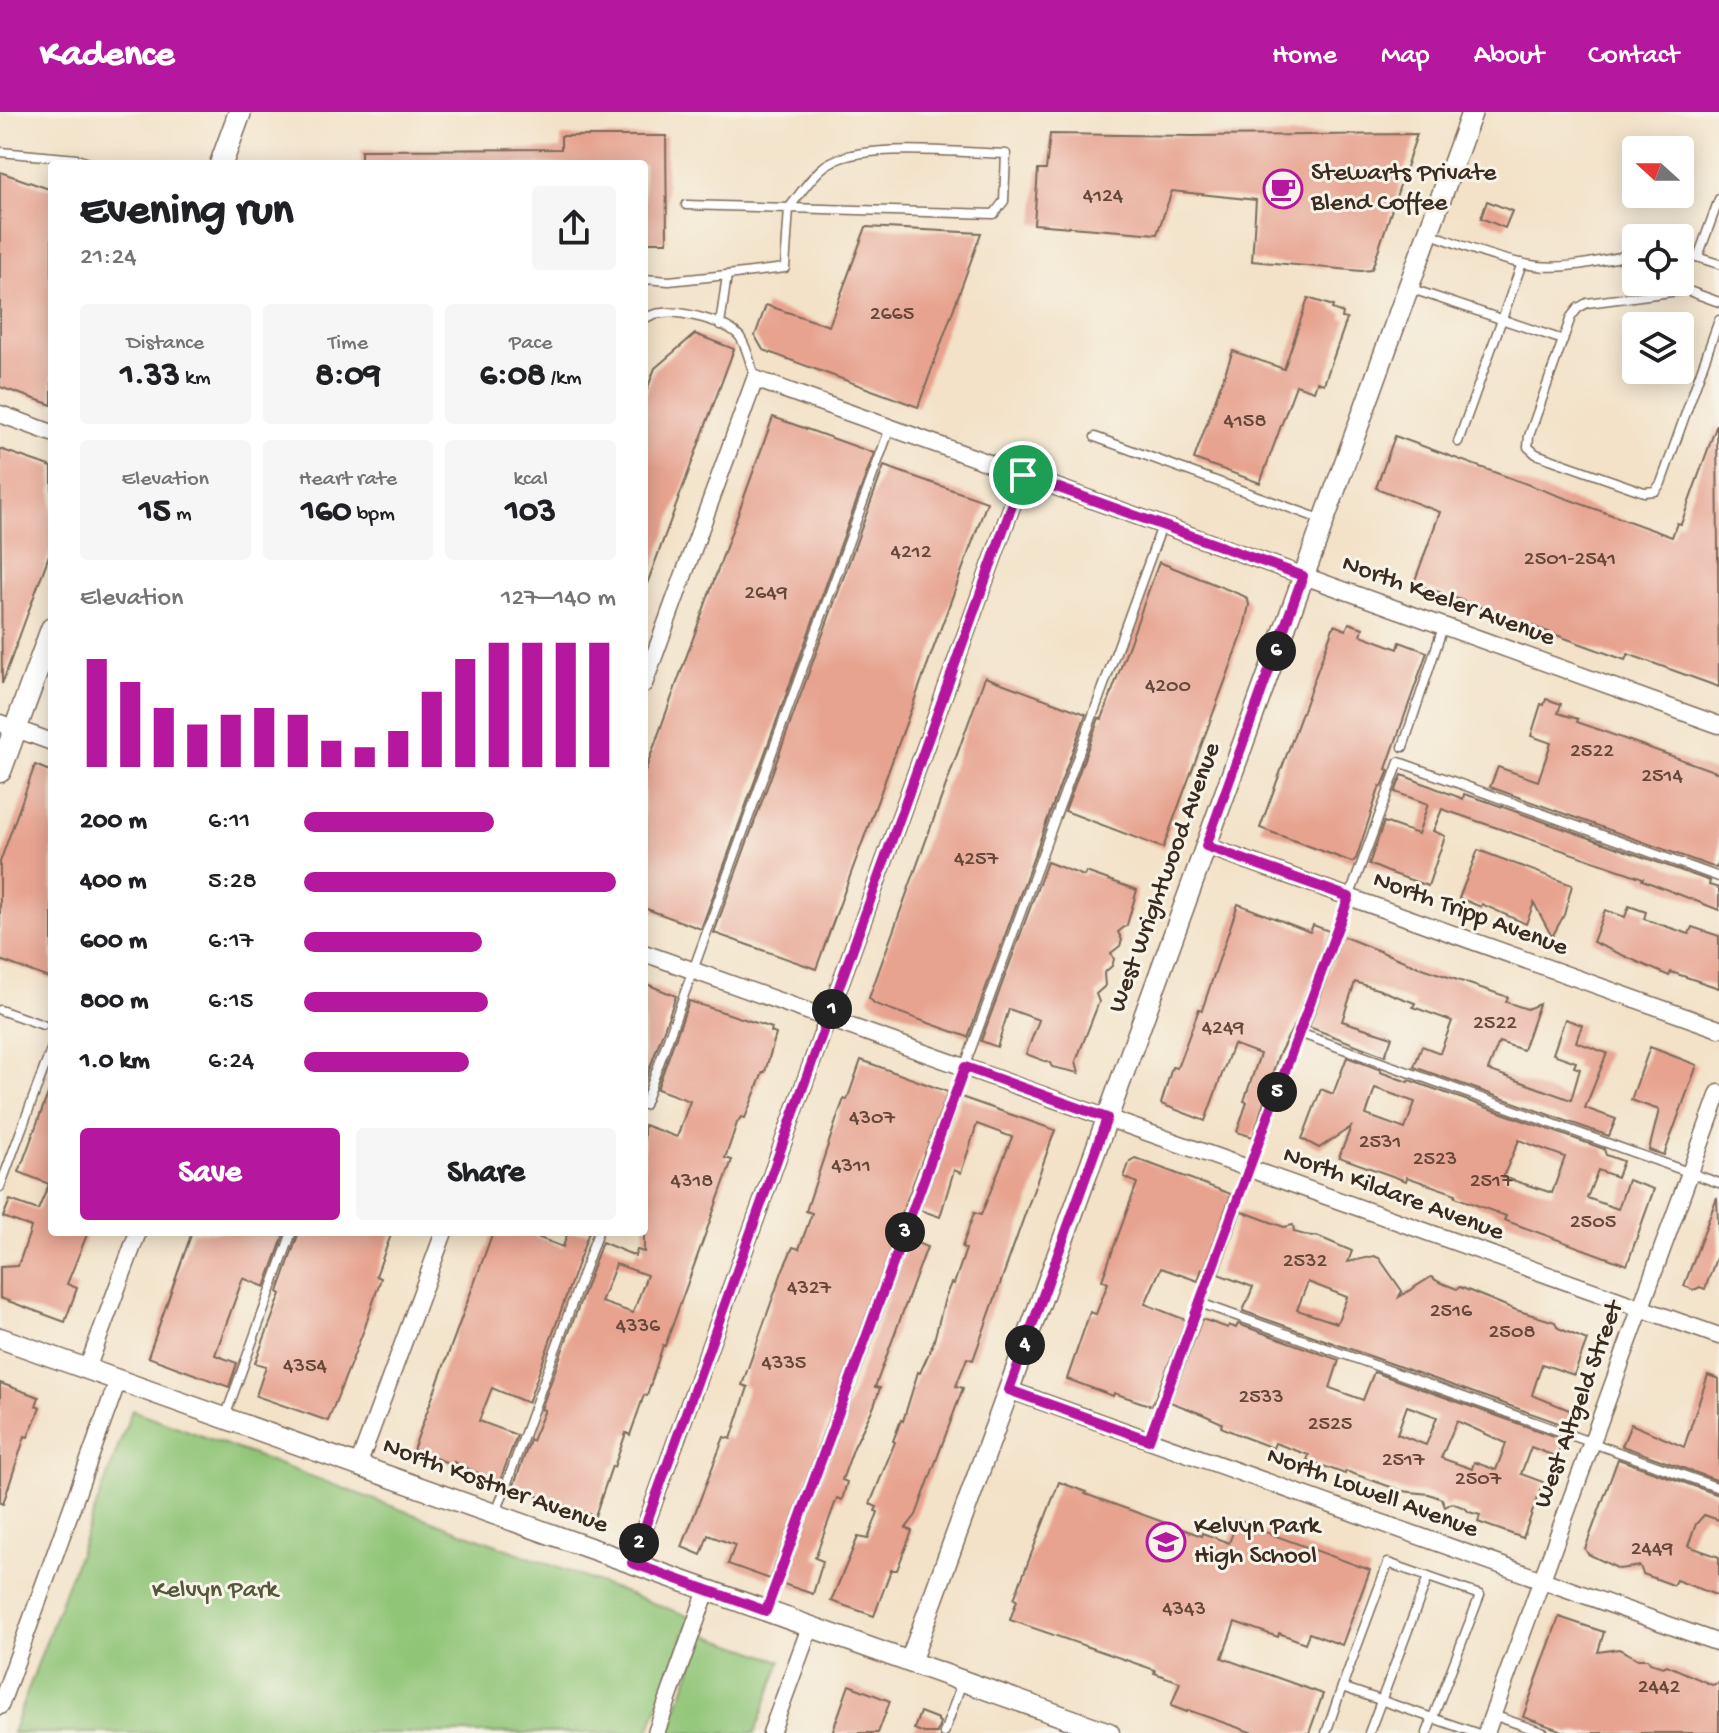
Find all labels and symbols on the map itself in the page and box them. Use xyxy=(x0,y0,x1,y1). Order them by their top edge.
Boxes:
north arrow xyxy=(1622,136,1694,208)
place label: Stewarts Private Blend Coffee xyxy=(1310,159,1497,220)
cafe icon: Stewarts Private Blend Coffee xyxy=(1262,168,1304,210)
house number: 4124 xyxy=(1083,184,1124,210)
house number: 2665 xyxy=(870,302,914,328)
house number: 4158 xyxy=(1224,409,1266,435)
pin xyxy=(989,441,1057,509)
house number: 4212 xyxy=(891,540,932,566)
house number: 2501-2541 xyxy=(1524,547,1616,573)
street label: North Keeler Avenue xyxy=(1337,549,1559,655)
house number: 2649 xyxy=(744,581,788,607)
pin: 6 xyxy=(1256,631,1296,671)
house number: 4200 xyxy=(1145,674,1191,700)
street label: West Wrightwood Avenue xyxy=(1103,738,1229,1017)
house number: 2522 xyxy=(1570,739,1614,765)
house number: 2514 xyxy=(1641,764,1683,790)
house number: 4257 xyxy=(954,847,999,873)
street label: North Tripp Avenue xyxy=(1368,865,1572,965)
pin: 1 xyxy=(812,989,852,1029)
house number: 2522 xyxy=(1473,1011,1517,1037)
house number: 4249 xyxy=(1202,1016,1244,1042)
pin: 5 xyxy=(1257,1072,1297,1112)
house number: 4307 xyxy=(849,1106,895,1132)
house number: 2531 xyxy=(1359,1130,1401,1156)
street label: North Kildare Avenue xyxy=(1278,1141,1508,1250)
house number: 2523 xyxy=(1413,1147,1457,1173)
house number: 4311 xyxy=(831,1154,871,1180)
house number: 4318 xyxy=(671,1169,713,1195)
house number: 2517 xyxy=(1470,1169,1513,1195)
house number: 2505 xyxy=(1570,1210,1616,1236)
pin: 3 xyxy=(885,1212,925,1252)
house number: 2532 xyxy=(1283,1249,1327,1275)
house number: 4327 xyxy=(787,1276,832,1302)
street label: West Altgeld Street xyxy=(1528,1295,1633,1513)
house number: 2516 xyxy=(1430,1299,1473,1325)
house number: 4336 xyxy=(616,1314,661,1340)
house number: 2508 xyxy=(1489,1320,1535,1346)
pin: 4 xyxy=(1005,1325,1045,1365)
house number: 4335 xyxy=(762,1351,806,1377)
house number: 4354 xyxy=(283,1354,327,1380)
house number: 2533 xyxy=(1238,1385,1284,1411)
house number: 2525 xyxy=(1308,1412,1352,1438)
street label: North Kostner Avenue xyxy=(378,1432,613,1542)
street label: North Lowell Avenue xyxy=(1262,1441,1483,1547)
house number: 2517 xyxy=(1382,1448,1425,1474)
house number: 2507 xyxy=(1455,1467,1502,1493)
place label: Kelvyn Park High School xyxy=(1194,1512,1322,1573)
school or university icon: Kelvyn Park High School xyxy=(1145,1521,1187,1563)
pin: 2 xyxy=(619,1523,659,1563)
house number: 2449 xyxy=(1631,1537,1673,1563)
park label: Kelvyn Park xyxy=(152,1576,280,1607)
house number: 4343 xyxy=(1162,1597,1206,1623)
house number: 2442 xyxy=(1638,1675,1680,1701)

